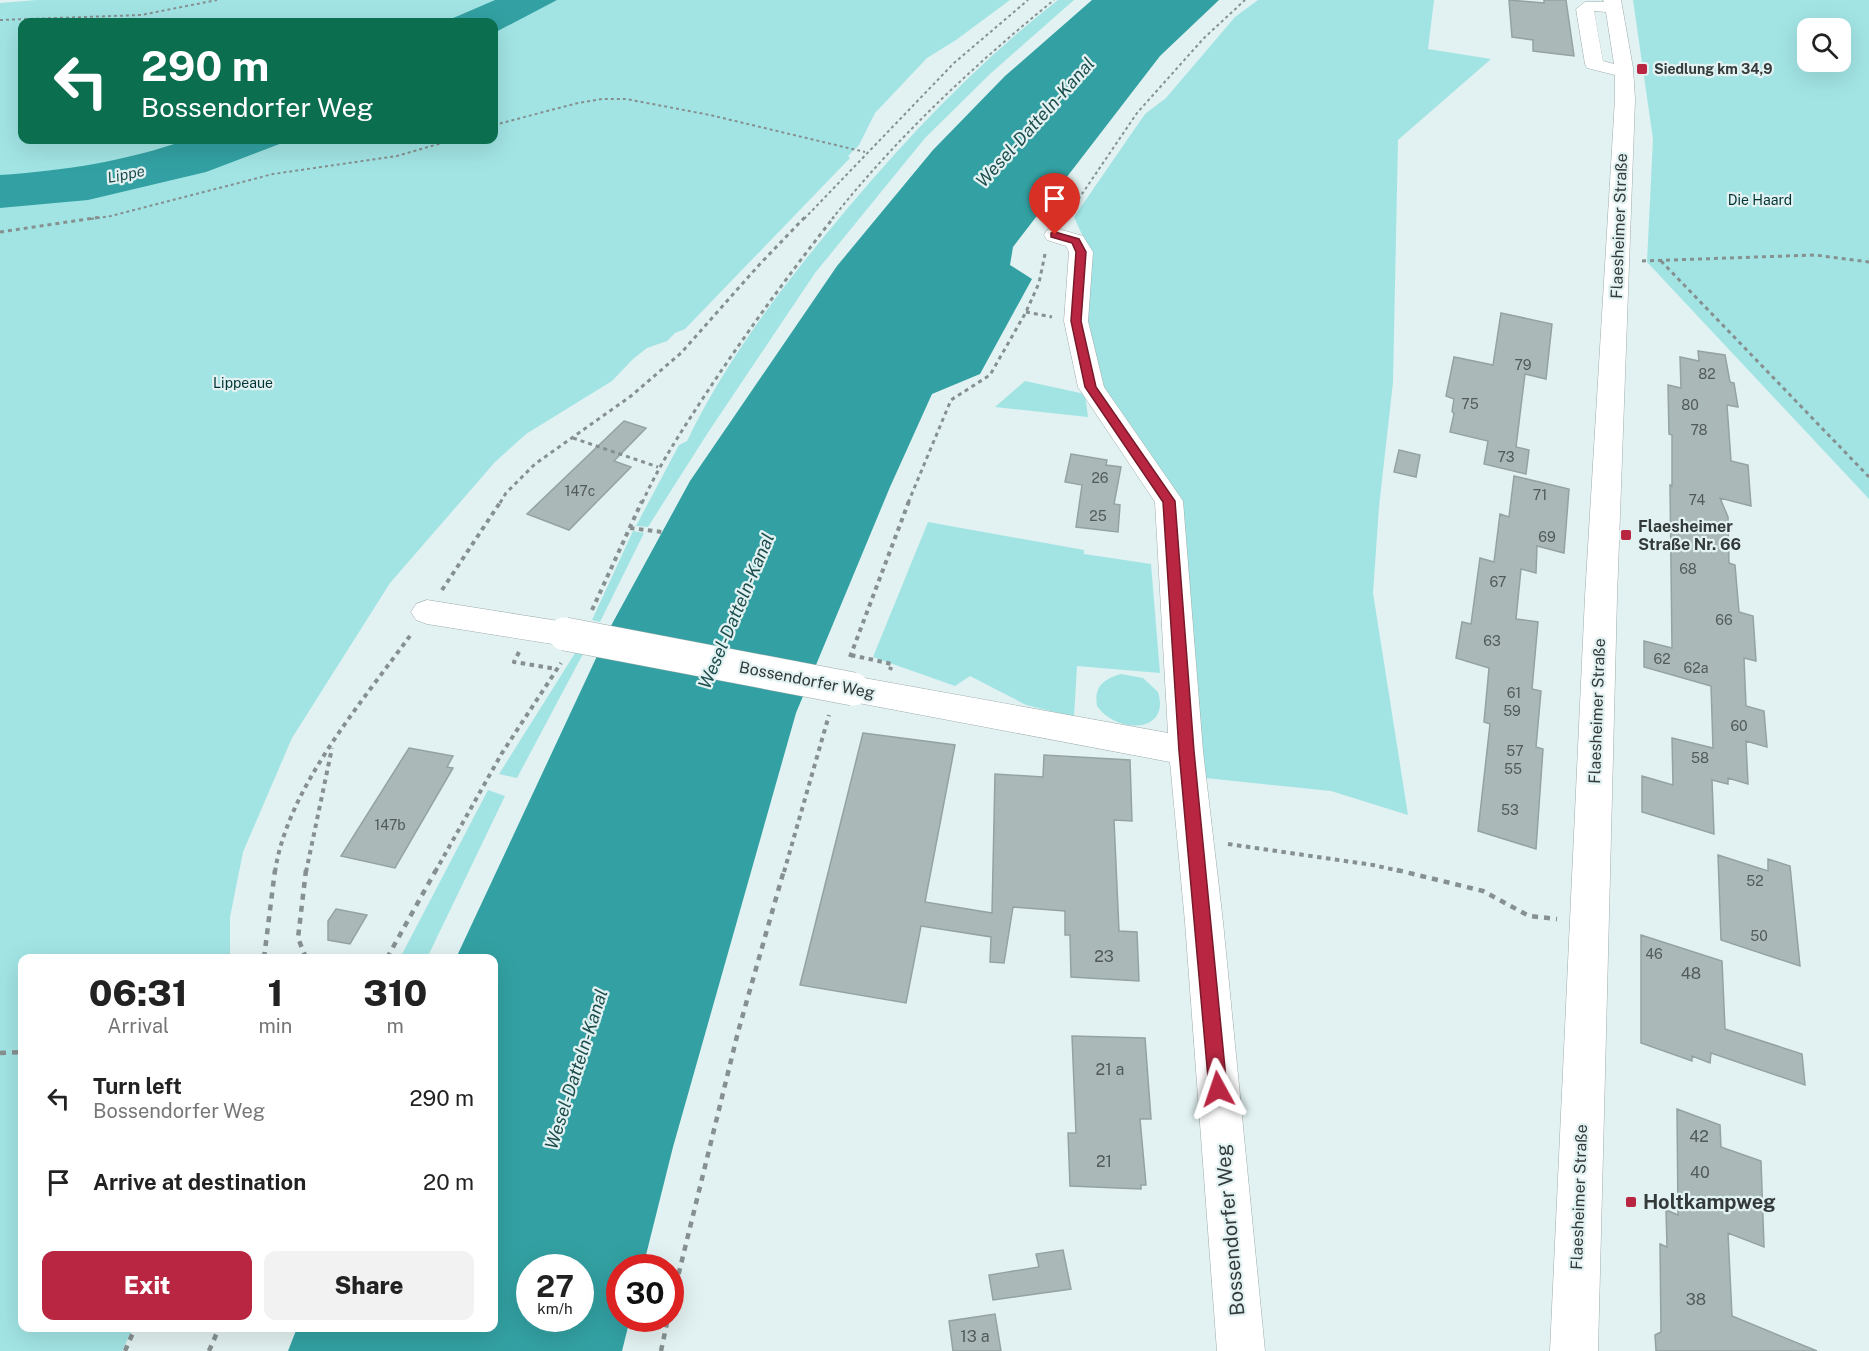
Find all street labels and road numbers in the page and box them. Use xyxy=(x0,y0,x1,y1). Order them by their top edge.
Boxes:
street label: Flaesheimer Straße xyxy=(1607,153,1631,299)
street label: Flaesheimer Straße xyxy=(1585,638,1609,784)
street label: Bossendorfer Weg xyxy=(738,658,876,702)
street label: Flaesheimer Straße xyxy=(1567,1124,1591,1270)
street label: Bossendorfer Weg xyxy=(1211,1143,1249,1317)

